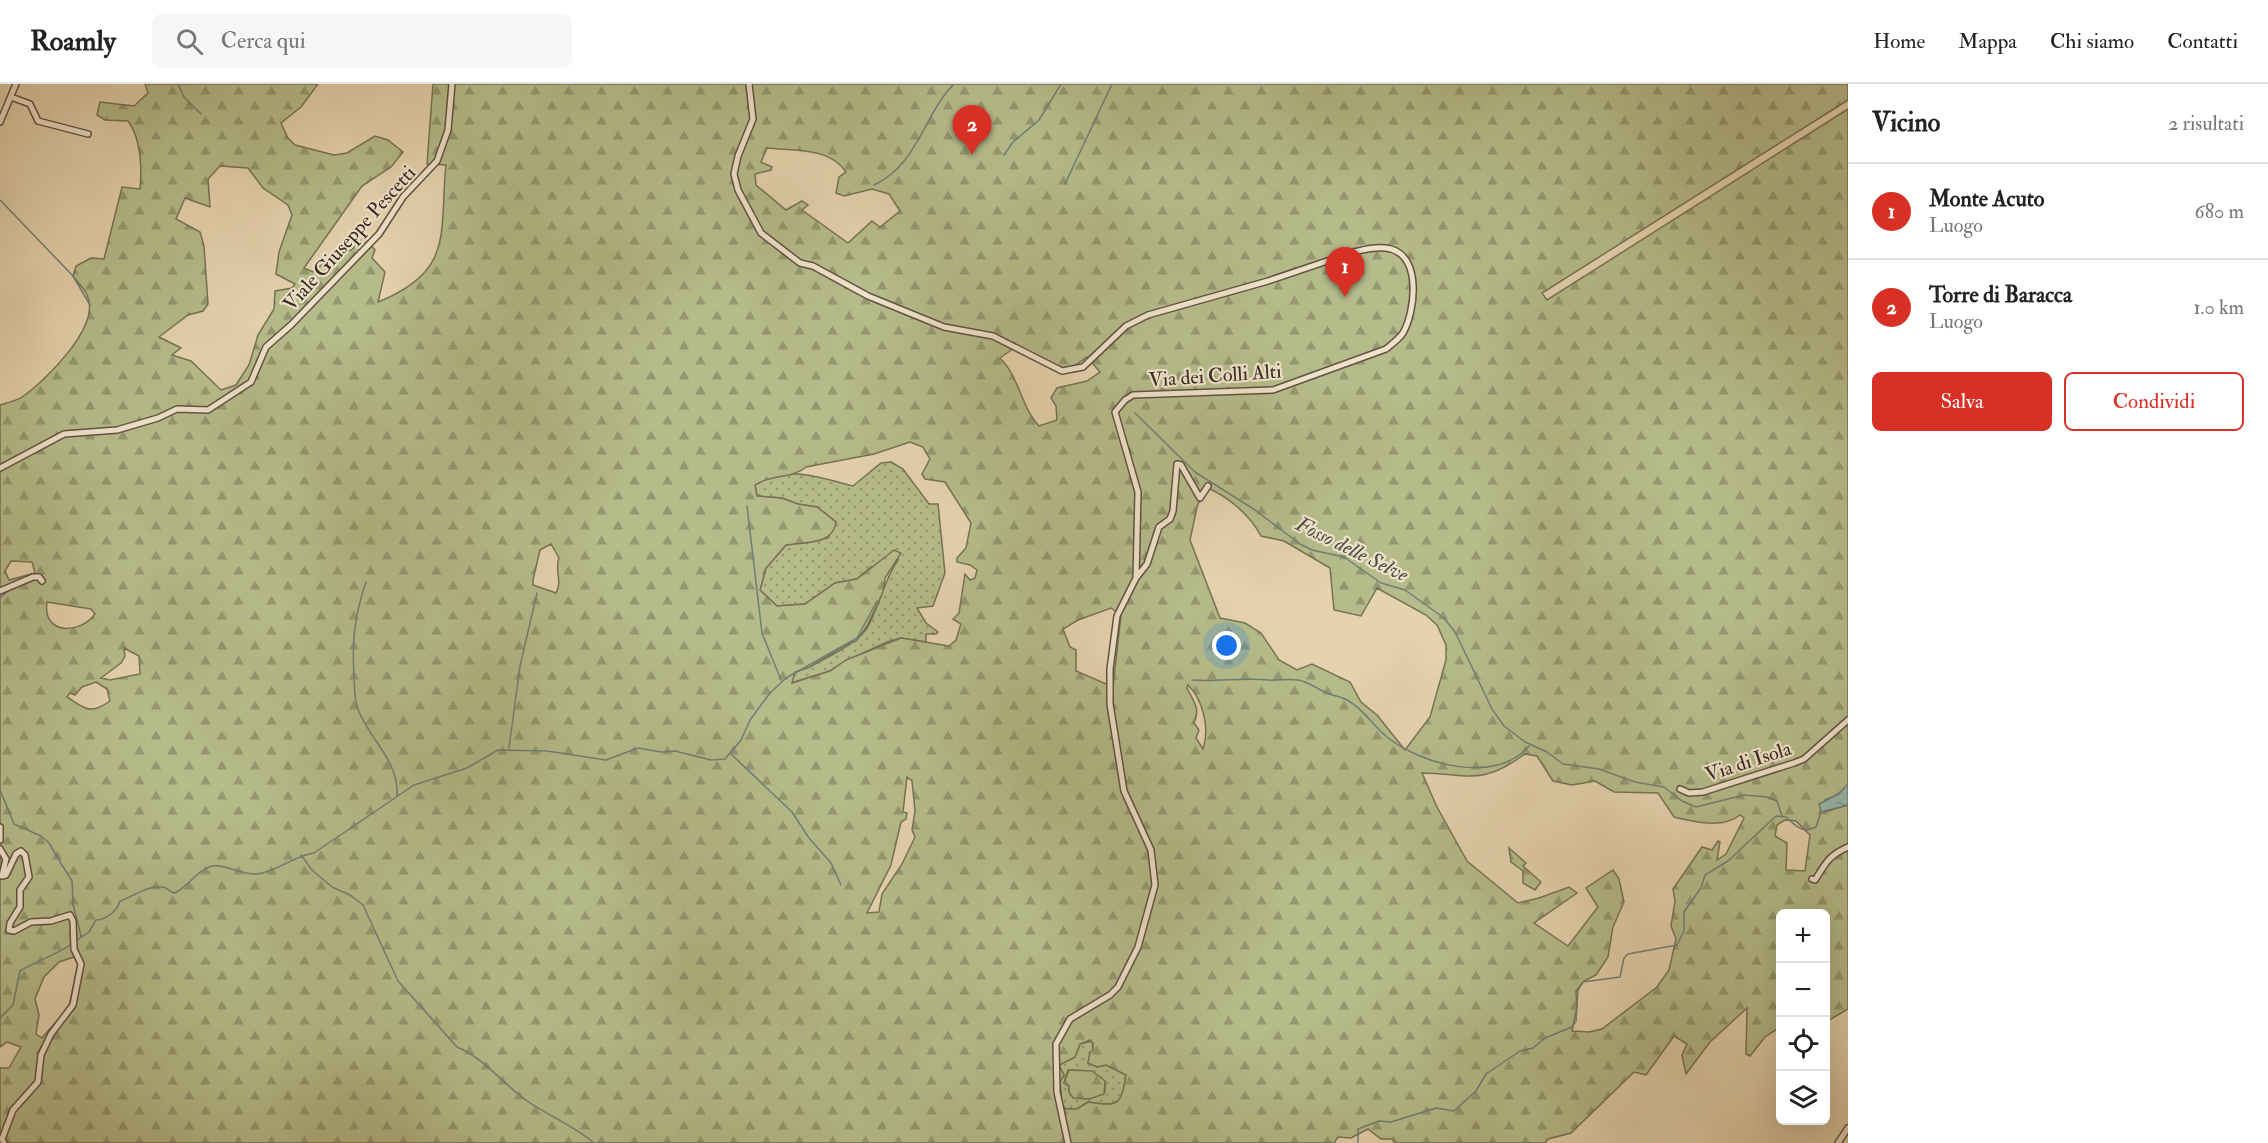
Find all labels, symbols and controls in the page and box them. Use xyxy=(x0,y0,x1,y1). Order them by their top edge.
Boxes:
search box xyxy=(152,14,572,68)
text: Roamly xyxy=(30,24,116,59)
icon: search xyxy=(173,25,206,58)
text: Cerca qui xyxy=(221,27,306,55)
text: Home xyxy=(1873,28,1925,55)
text: Mappa xyxy=(1958,28,2017,55)
text: Chi siamo xyxy=(2050,28,2134,55)
text: Contatti xyxy=(2167,28,2238,55)
pin: 2 xyxy=(952,106,992,155)
text: Vicino xyxy=(1872,107,1940,139)
text: 2 risultati xyxy=(2168,111,2244,136)
street label: Viale Giuseppe Pescetti xyxy=(278,161,422,317)
text: Monte Acuto xyxy=(1929,185,2044,213)
text: 1 xyxy=(1888,199,1895,224)
text: 680 m xyxy=(2195,199,2244,224)
text: Luogo xyxy=(1929,213,1983,238)
pin: 1 xyxy=(1326,248,1364,297)
text: Torre di Baracca xyxy=(1929,281,2072,309)
text: 2 xyxy=(1886,295,1897,320)
text: 1.0 km xyxy=(2193,295,2244,320)
text: Luogo xyxy=(1929,309,1983,334)
street label: Via dei Colli Alti xyxy=(1148,358,1282,393)
button: Salva xyxy=(1872,372,2052,431)
button: Condividi xyxy=(2064,372,2244,431)
water label: Fosso delle Selve xyxy=(1290,510,1413,589)
your location xyxy=(1212,631,1241,660)
street label: Via di Isola xyxy=(1702,736,1795,787)
map controls xyxy=(1776,909,1830,1125)
button: + xyxy=(1776,909,1830,963)
button: − xyxy=(1776,963,1830,1017)
button: locate xyxy=(1776,1017,1830,1071)
button: layers xyxy=(1776,1071,1830,1125)

